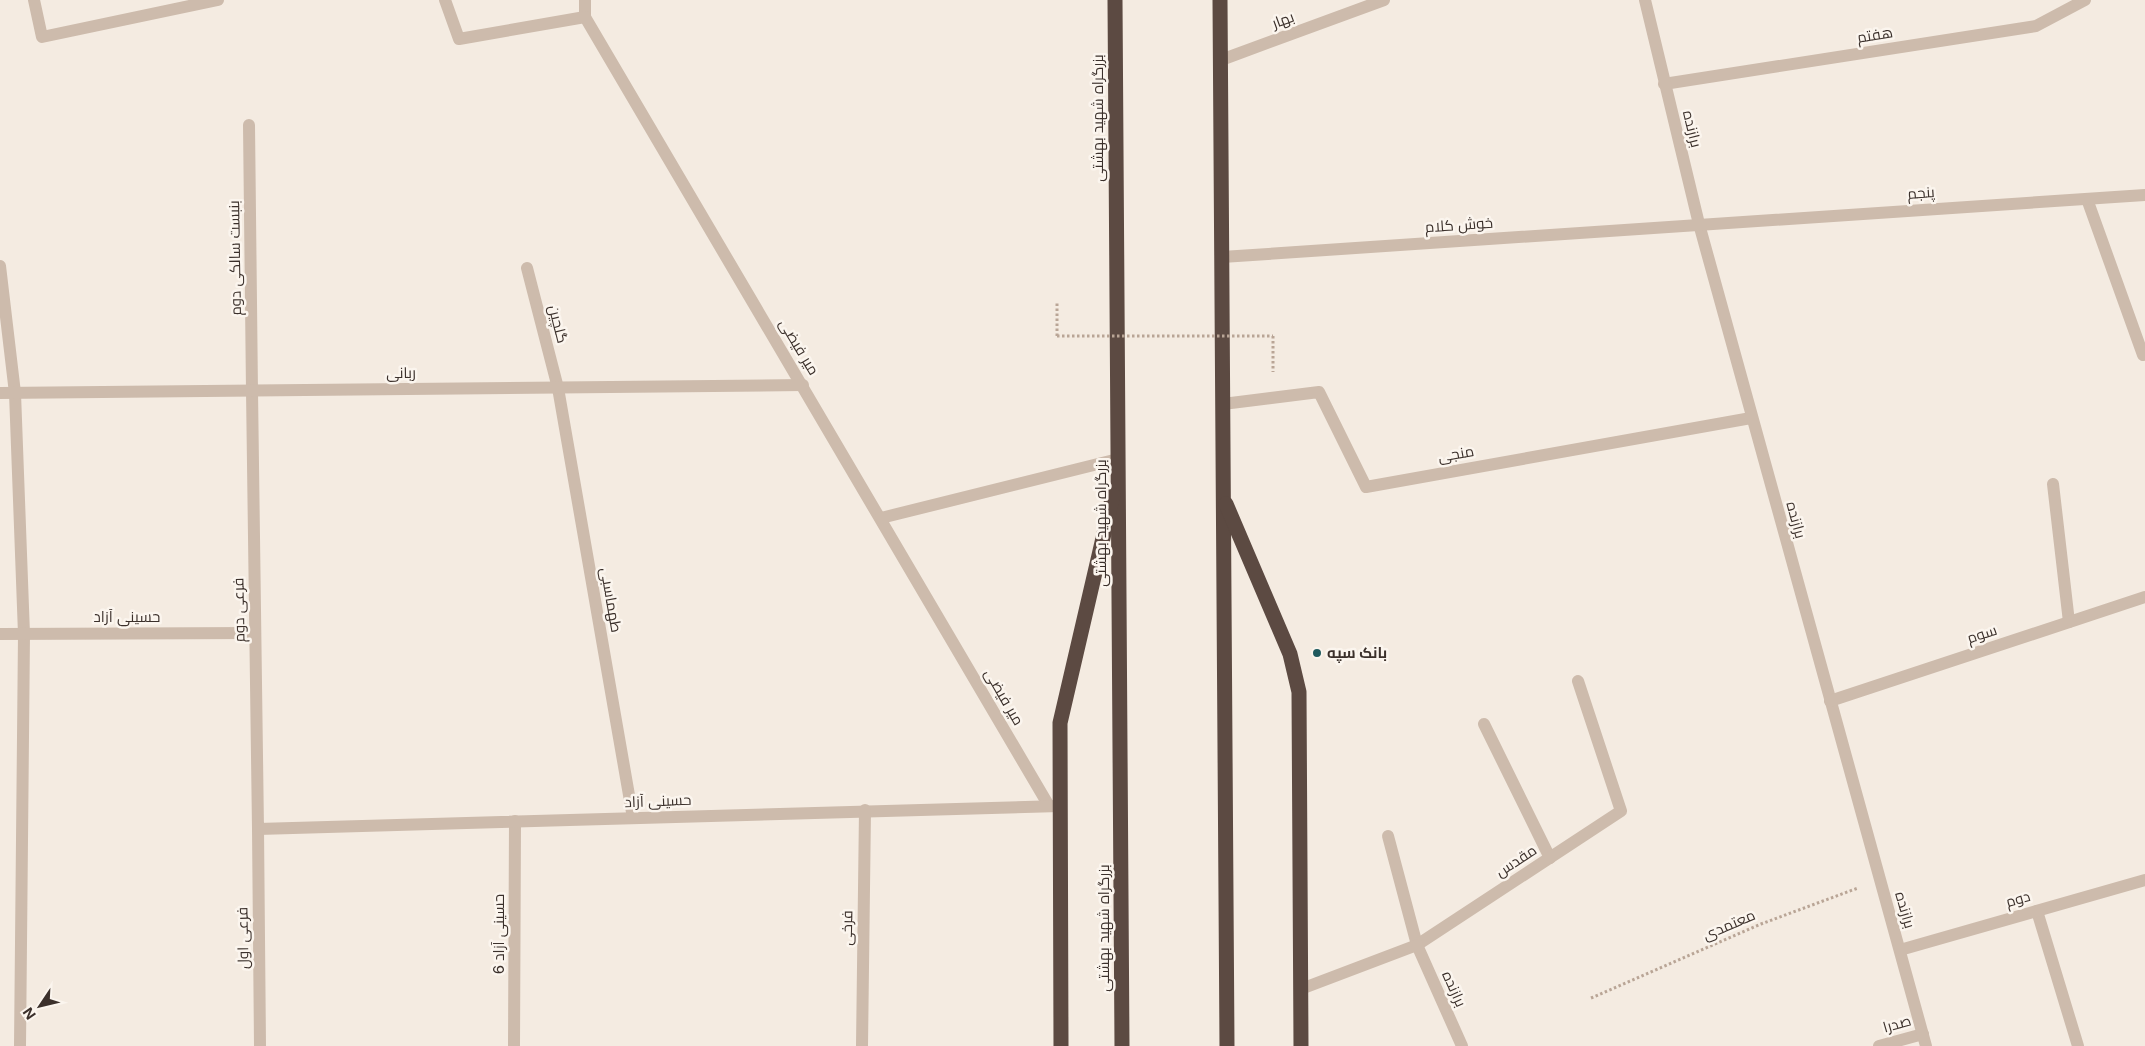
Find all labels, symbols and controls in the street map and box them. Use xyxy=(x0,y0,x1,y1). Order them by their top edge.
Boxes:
street label: بهار xyxy=(1268,7,1297,34)
street label: هفتم xyxy=(1856,22,1894,48)
street label: بزرگراه شهید بهشتی xyxy=(1088,54,1108,182)
street label: برازنده xyxy=(1679,108,1706,149)
street label: پنجم xyxy=(1907,182,1935,204)
street label: بنبست سالکی دوم xyxy=(224,200,246,316)
street label: خوش کلام xyxy=(1424,213,1494,237)
street label: گلچین xyxy=(544,303,572,345)
street label: میر فیضی xyxy=(774,315,824,379)
street label: ربانی xyxy=(386,363,416,383)
street label: منجی xyxy=(1436,441,1476,467)
street label: بزرگراه شهید بهشتی xyxy=(1091,459,1111,587)
street label: برازنده xyxy=(1782,499,1810,540)
street label: طهماسبی xyxy=(595,566,627,634)
street label: فرعی دوم xyxy=(228,577,250,643)
street label: حسینی آزاد xyxy=(94,607,160,627)
street label: سوم xyxy=(1964,620,2000,648)
place label: بانک سپه xyxy=(1327,643,1387,663)
marker: بانک سپه xyxy=(1311,647,1323,659)
street label: میر فیضی xyxy=(980,665,1028,729)
street label: حسینی آزاد xyxy=(624,790,692,812)
street label: مقدس xyxy=(1492,840,1540,882)
street label: بزرگراه شهید بهشتی xyxy=(1094,864,1114,992)
street label: دوم xyxy=(2003,886,2033,912)
street label: برازنده xyxy=(1891,889,1920,930)
street label: حسینی آزاد 6 xyxy=(489,894,509,974)
street label: معتمدی xyxy=(1700,905,1758,945)
street label: فرعی اول xyxy=(232,907,254,969)
street label: فرخی xyxy=(837,910,857,946)
street label: برازنده xyxy=(1438,968,1471,1010)
north arrow xyxy=(15,981,65,1031)
text: N xyxy=(19,1004,39,1023)
street label: صدرا xyxy=(1881,1010,1913,1037)

